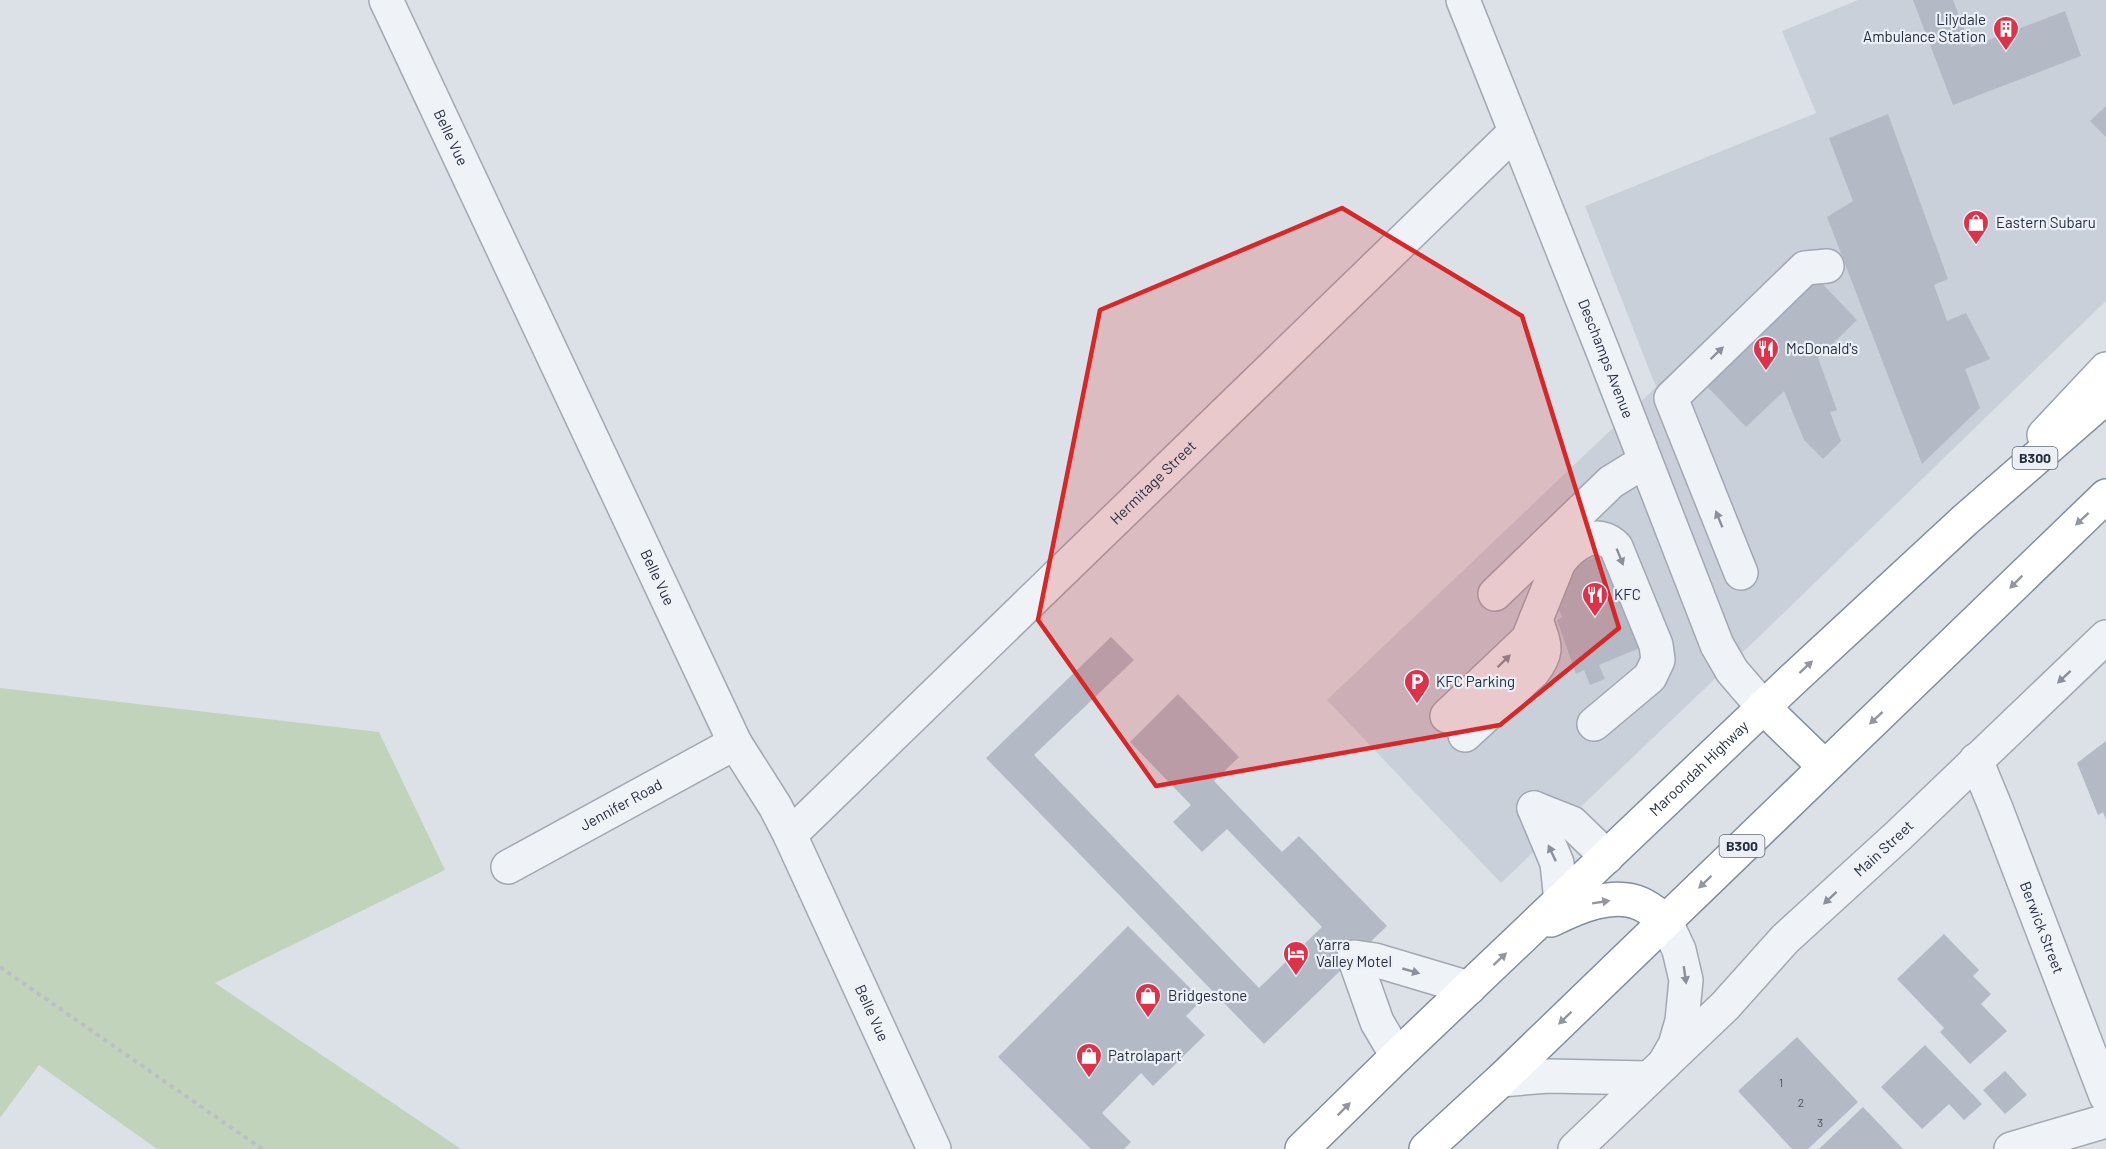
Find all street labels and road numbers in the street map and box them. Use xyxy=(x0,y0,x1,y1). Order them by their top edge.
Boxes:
street label: Belle Vue xyxy=(431,106,472,168)
street label: Deschamps Avenue xyxy=(1575,296,1638,421)
street label: Hermitage Street xyxy=(1106,436,1199,528)
road number: B300 xyxy=(2012,447,2058,469)
street label: Belle Vue xyxy=(637,546,679,608)
street label: Maroondah Highway xyxy=(1645,716,1752,819)
street label: Jennifer Road xyxy=(576,775,665,834)
street label: Main Street xyxy=(1850,816,1917,880)
road number: B300 xyxy=(1720,835,1764,857)
street label: Berwick Street xyxy=(2017,879,2068,976)
street label: Belle Vue xyxy=(852,982,893,1044)

